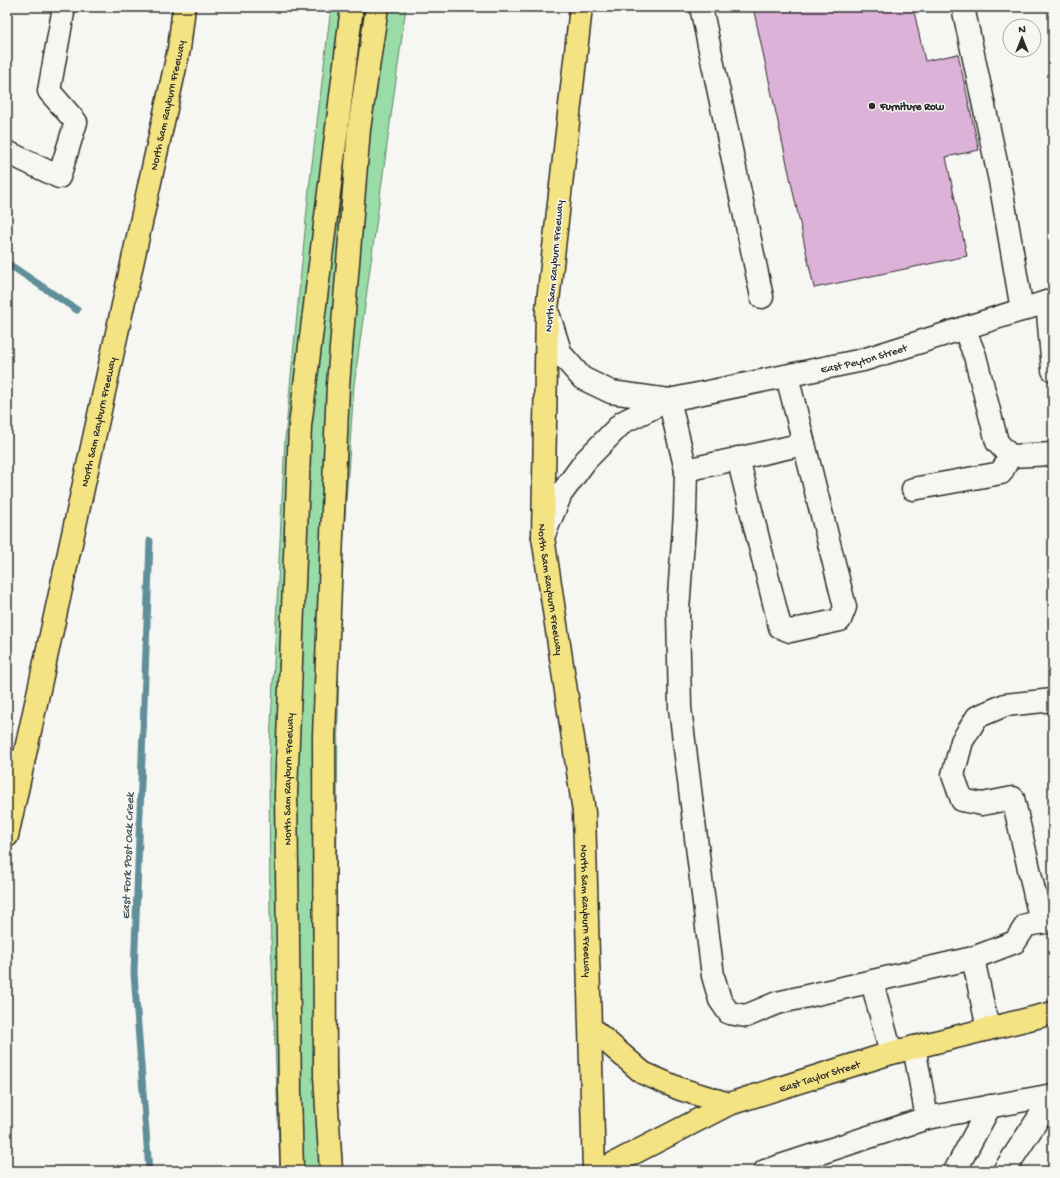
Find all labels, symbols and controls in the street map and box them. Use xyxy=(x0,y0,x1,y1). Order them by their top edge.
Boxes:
north arrow xyxy=(1002,18,1042,58)
text: N xyxy=(1018,24,1026,36)
street label: North Sam Rayburn Freeway xyxy=(149,39,188,172)
marker: Furniture Row xyxy=(867,101,877,111)
place label: Furniture Row xyxy=(879,101,945,114)
street label: North Sam Rayburn Freeway xyxy=(543,199,567,333)
street label: East Peyton Street xyxy=(820,342,910,377)
street label: North Sam Rayburn Freeway xyxy=(79,356,120,488)
street label: North Sam Rayburn Freeway xyxy=(535,524,565,657)
street label: North Sam Rayburn Freeway xyxy=(282,712,297,845)
water label: East Fork Post Oak Creek xyxy=(120,791,138,920)
street label: North Sam Rayburn Freeway xyxy=(577,845,593,978)
street label: East Taylor Street xyxy=(778,1059,863,1096)

